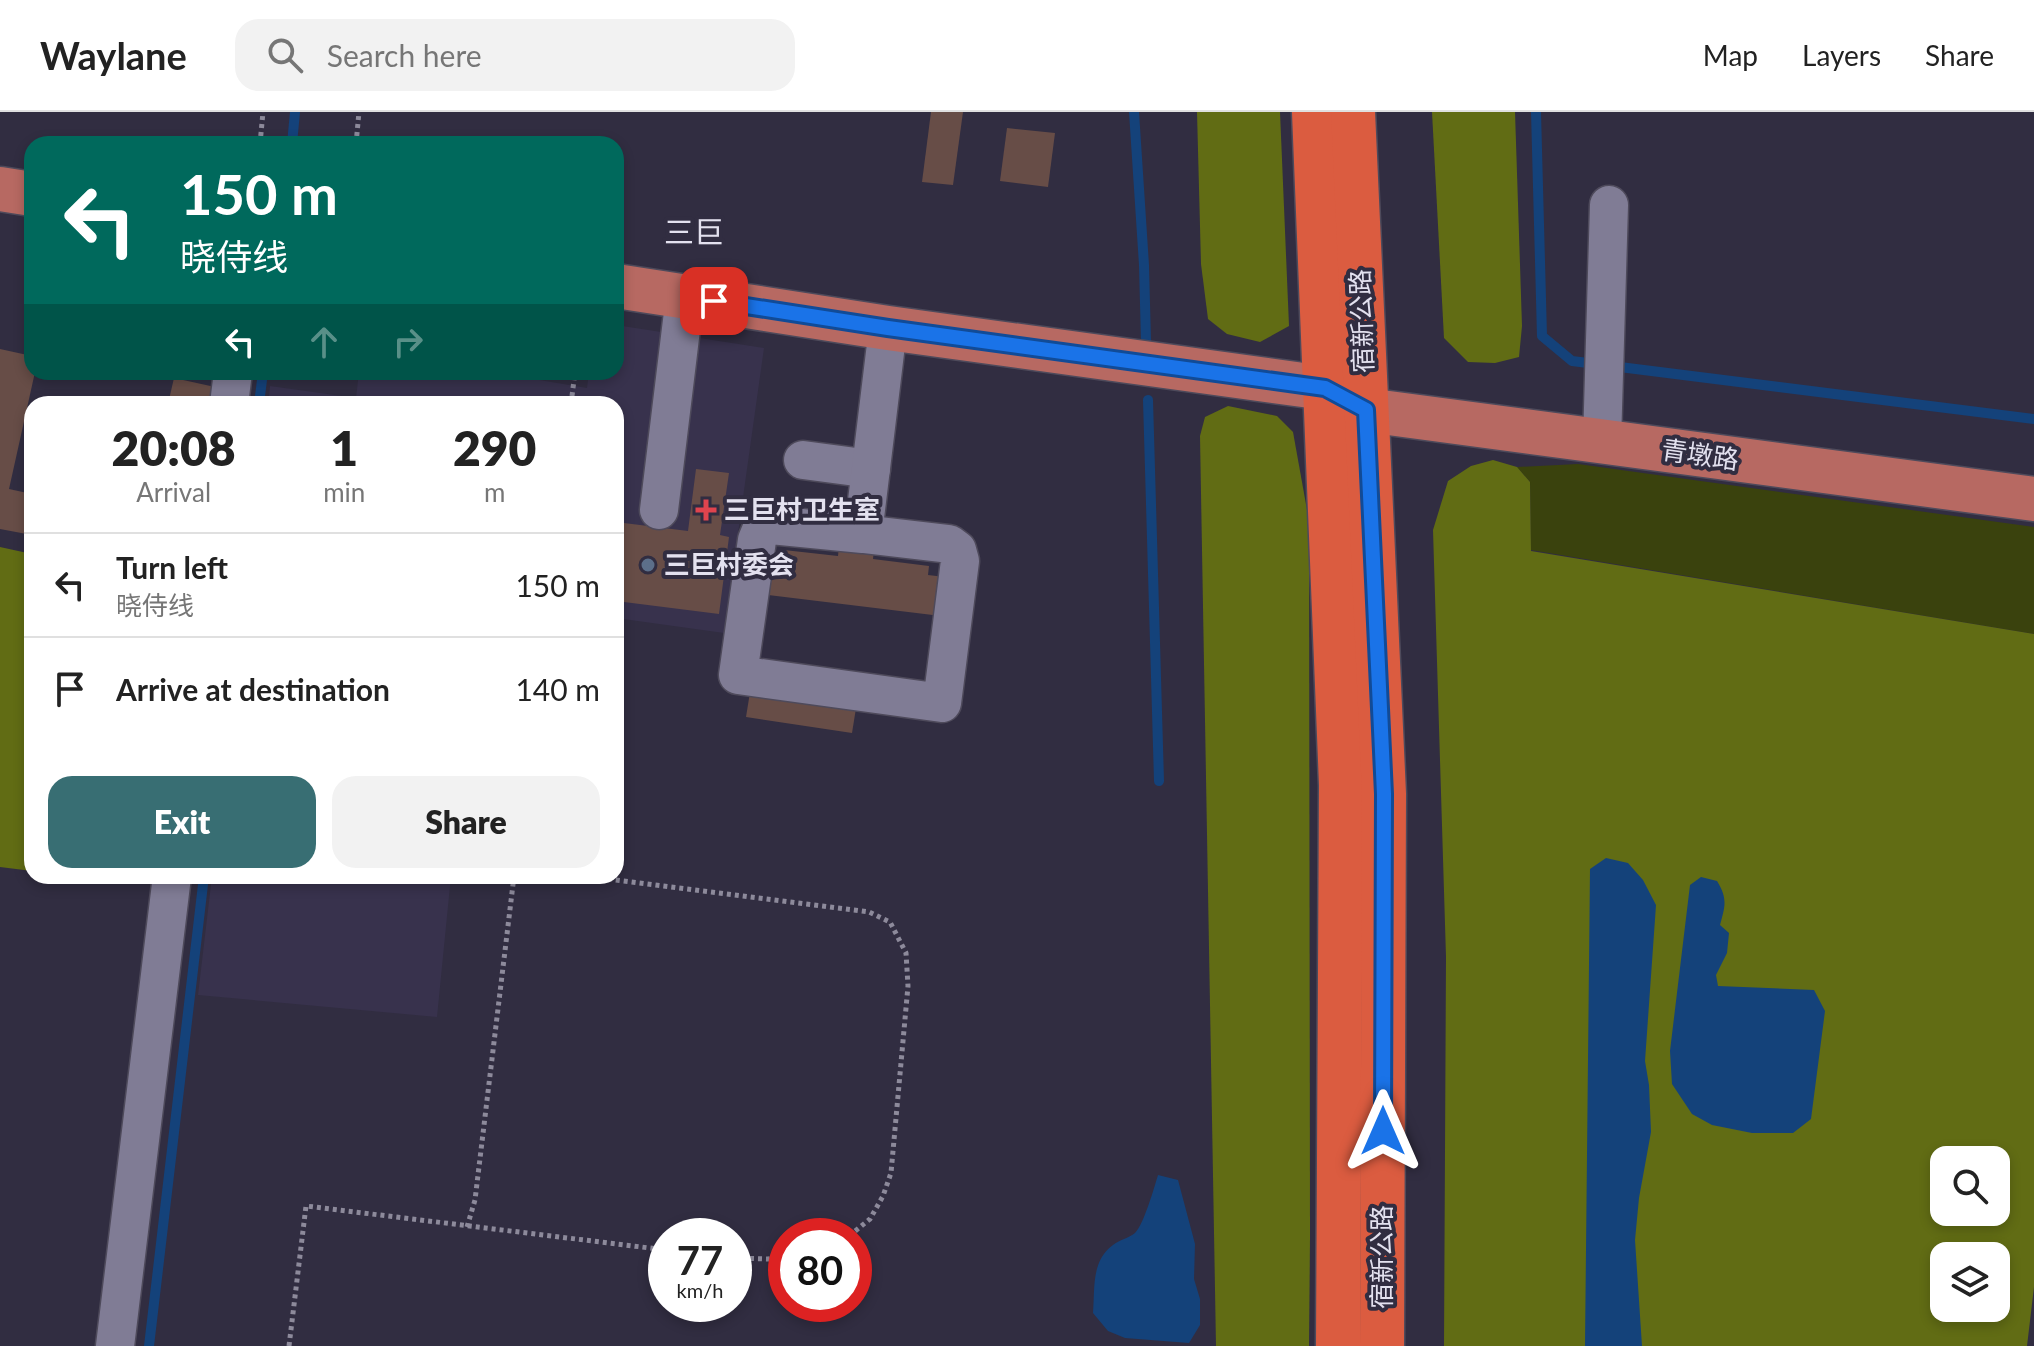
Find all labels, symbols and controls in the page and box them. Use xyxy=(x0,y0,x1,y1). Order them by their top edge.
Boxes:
search box xyxy=(235,19,795,91)
text: Waylane xyxy=(40,32,187,78)
icon: search xyxy=(263,33,307,77)
text: Search here xyxy=(327,37,482,73)
text: Map xyxy=(1703,38,1758,72)
text: Layers xyxy=(1802,38,1881,72)
text: Share xyxy=(1925,38,1994,72)
text: 150 m xyxy=(180,160,338,227)
icon: left xyxy=(48,168,152,272)
district label: 三巨 xyxy=(664,213,724,249)
text: 晓侍线 xyxy=(180,234,288,278)
pin xyxy=(680,267,748,335)
street label: 宿新公路 xyxy=(1343,269,1379,374)
icon: arrive xyxy=(692,279,736,323)
icon: left xyxy=(218,320,262,364)
icon: ahead xyxy=(302,320,346,364)
icon: right xyxy=(386,320,430,364)
text: 20:08 xyxy=(112,419,236,476)
text: 1 xyxy=(330,419,358,476)
text: 290 xyxy=(453,419,536,476)
street label: 青墩路 xyxy=(1659,433,1741,475)
text: Arrival xyxy=(136,476,211,508)
text: min xyxy=(323,476,365,508)
text: m xyxy=(484,476,505,508)
place label: 三巨村卫生室 xyxy=(724,493,880,525)
marker: 三巨村卫生室 xyxy=(695,499,717,521)
place label: 三巨村委会 xyxy=(664,548,794,580)
text: Turn left xyxy=(116,549,228,585)
marker: 三巨村委会 xyxy=(639,556,657,574)
icon: left xyxy=(48,563,92,607)
text: 150 m xyxy=(515,567,600,603)
text: 晓侍线 xyxy=(116,589,194,621)
icon: arrive xyxy=(48,667,92,711)
text: Arrive at destination xyxy=(116,671,390,707)
text: 140 m xyxy=(515,671,600,707)
button: Exit xyxy=(48,776,316,868)
button: Share xyxy=(332,776,600,868)
position arrow xyxy=(1341,1089,1425,1173)
map controls xyxy=(1930,1146,2010,1322)
button: search xyxy=(1930,1146,2010,1226)
street label: 宿新公路 xyxy=(1365,1205,1397,1309)
speed limit sign: 80 xyxy=(768,1218,872,1322)
text: 77 xyxy=(677,1236,723,1284)
button: layers xyxy=(1930,1242,2010,1322)
text: km/h xyxy=(677,1278,723,1302)

